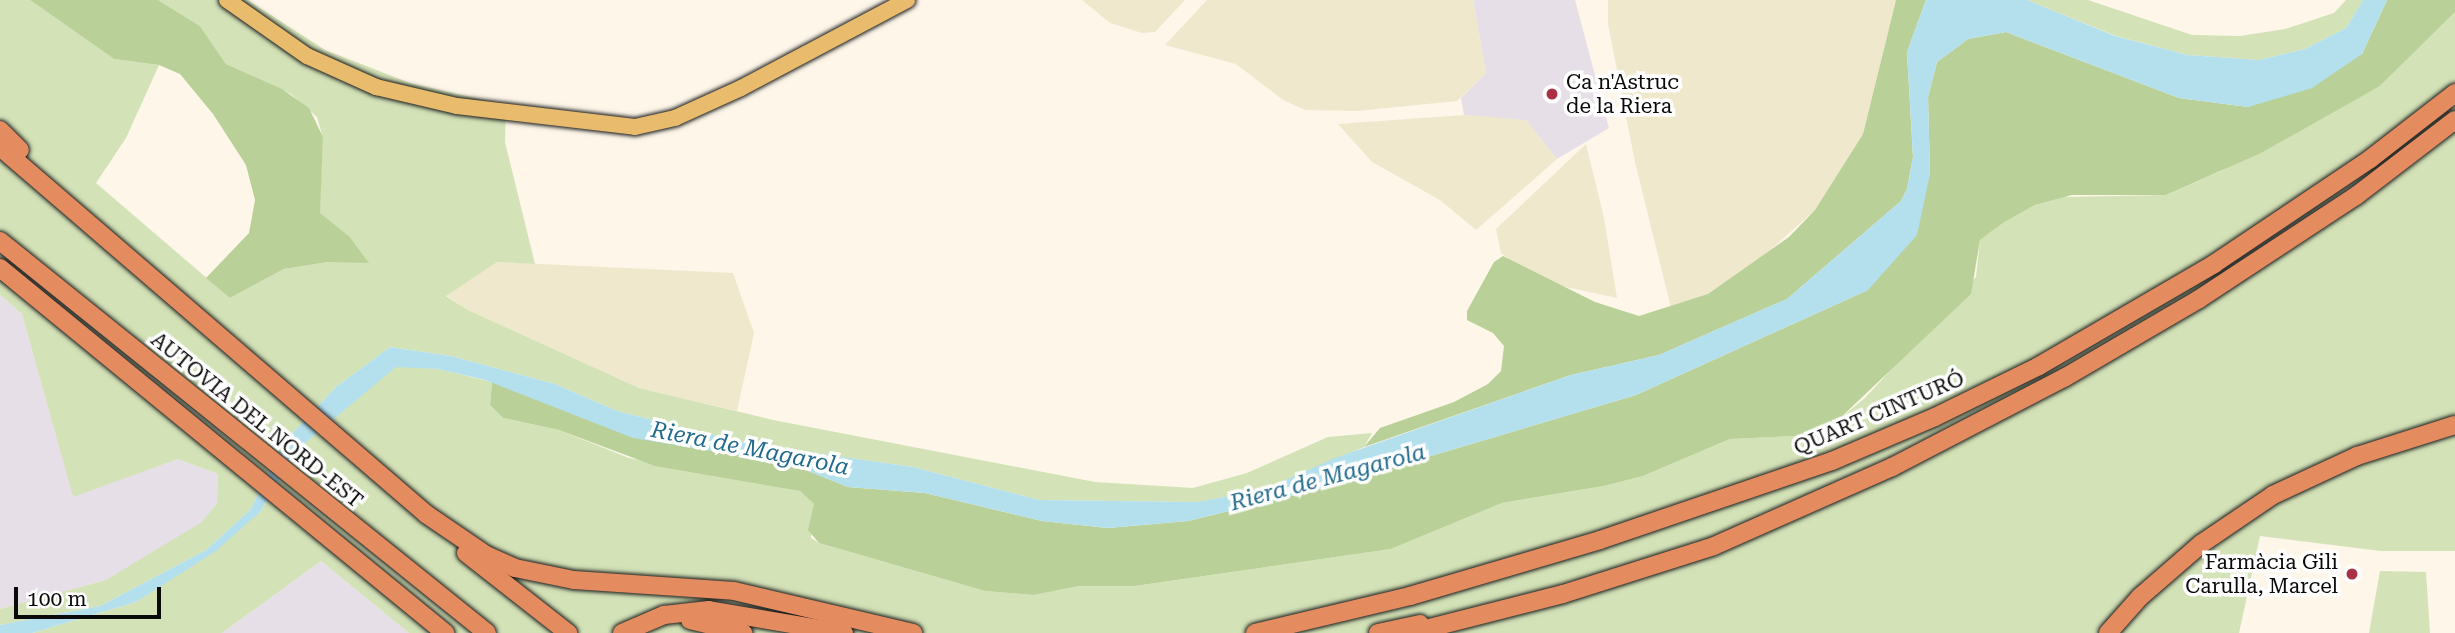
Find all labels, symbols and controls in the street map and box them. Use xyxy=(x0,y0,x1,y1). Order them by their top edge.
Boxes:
place label: Ca n'Astruc de la Riera xyxy=(1566,69,1679,119)
marker: Ca n'Astruc de la Riera xyxy=(1544,86,1560,102)
street label: AUTOVIA DEL NORD-EST xyxy=(146,327,368,513)
street label: QUART CINTURÓ xyxy=(1790,366,1968,460)
water label: Riera de Magarola xyxy=(649,416,851,482)
water label: Riera de Magarola xyxy=(1227,439,1429,517)
place label: Farmàcia Gili Carulla, Marcel xyxy=(2185,549,2338,599)
marker: Farmàcia Gili Carulla, Marcel xyxy=(2344,566,2360,582)
scale bar xyxy=(18,574,164,618)
text: 100 m xyxy=(27,587,87,611)

